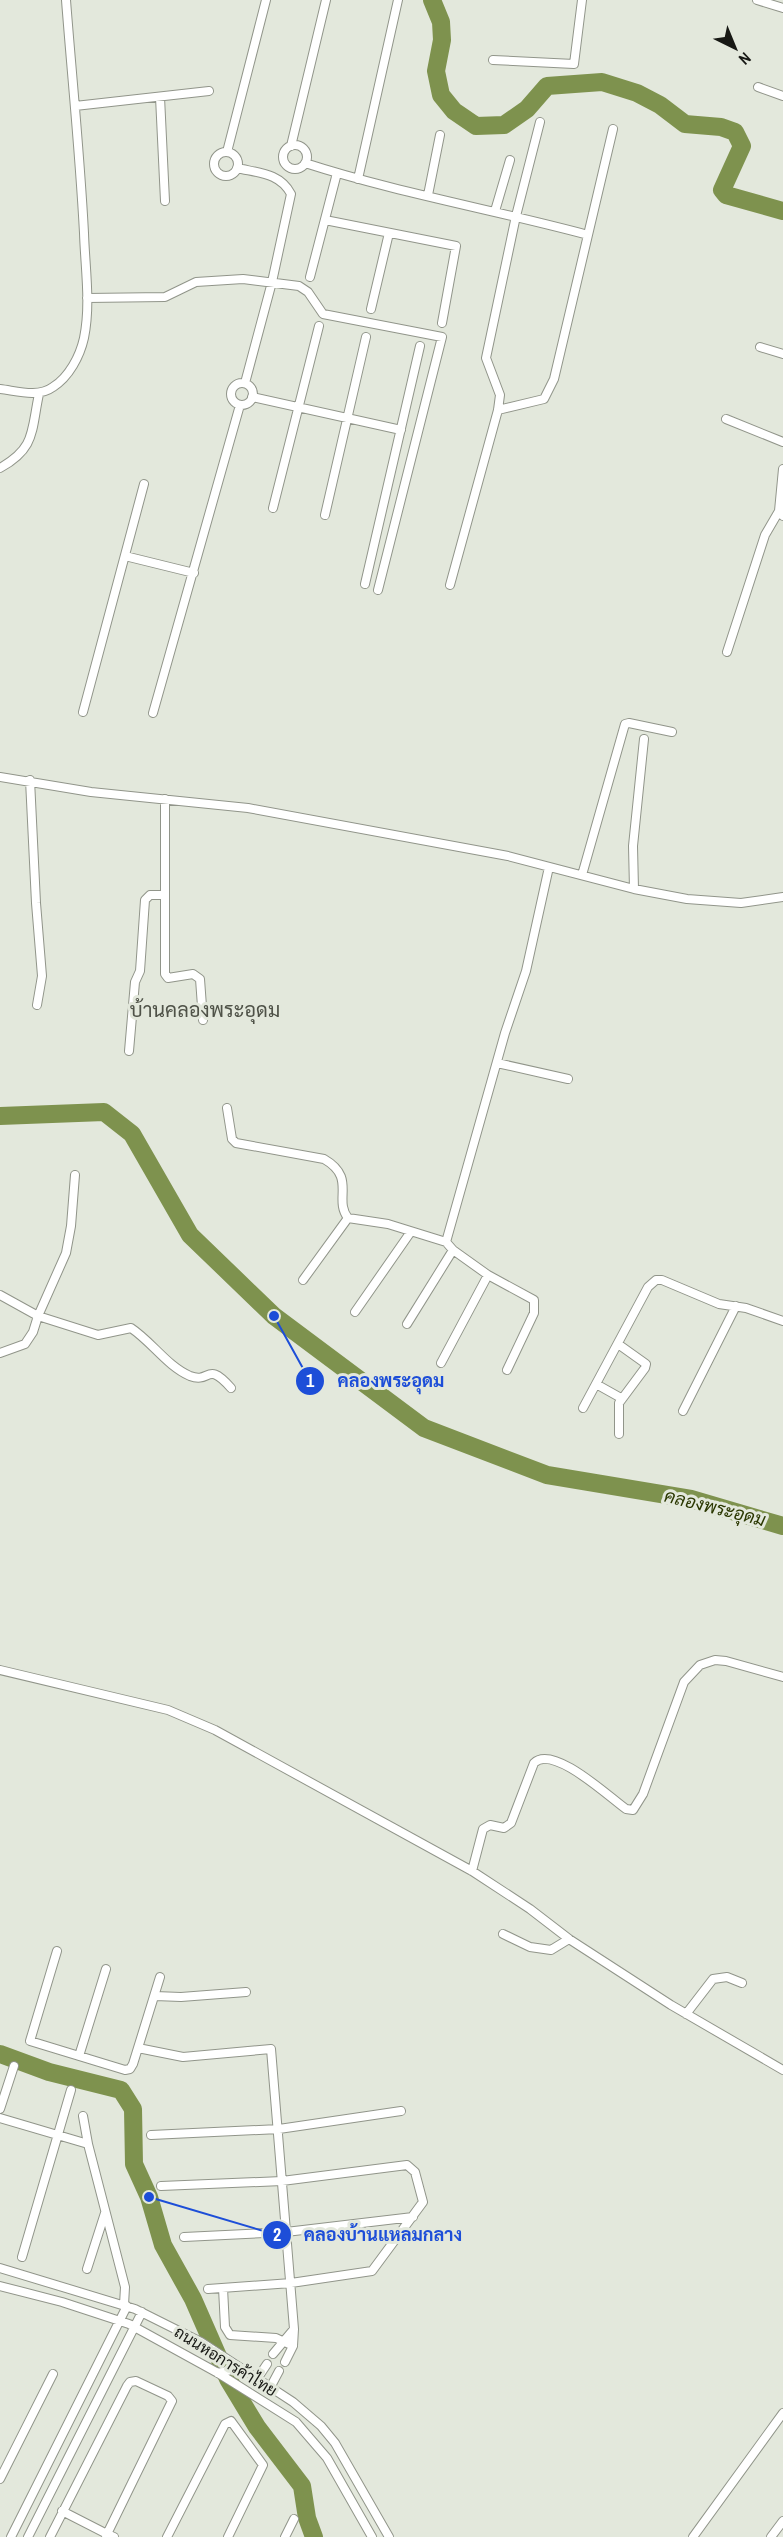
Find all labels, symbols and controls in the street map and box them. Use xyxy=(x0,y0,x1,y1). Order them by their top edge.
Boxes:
north arrow xyxy=(705,18,765,78)
text: N xyxy=(734,48,756,70)
district label: บ้านคลองพระอุดม xyxy=(130,996,280,1024)
callout: คลองพระอุดม xyxy=(295,1363,456,1399)
text: 1 xyxy=(306,1368,315,1393)
text: คลองพระอุดม xyxy=(338,1368,444,1395)
water label: คลองพระอุดม xyxy=(662,1483,768,1532)
callout: คลองบ้านแหลมกลาง xyxy=(262,2217,474,2253)
text: 2 xyxy=(273,2222,281,2247)
text: คลองบ้านแหลมกลาง xyxy=(304,2222,462,2247)
street label: ถนนหอการค้าไทย xyxy=(170,2321,282,2401)

